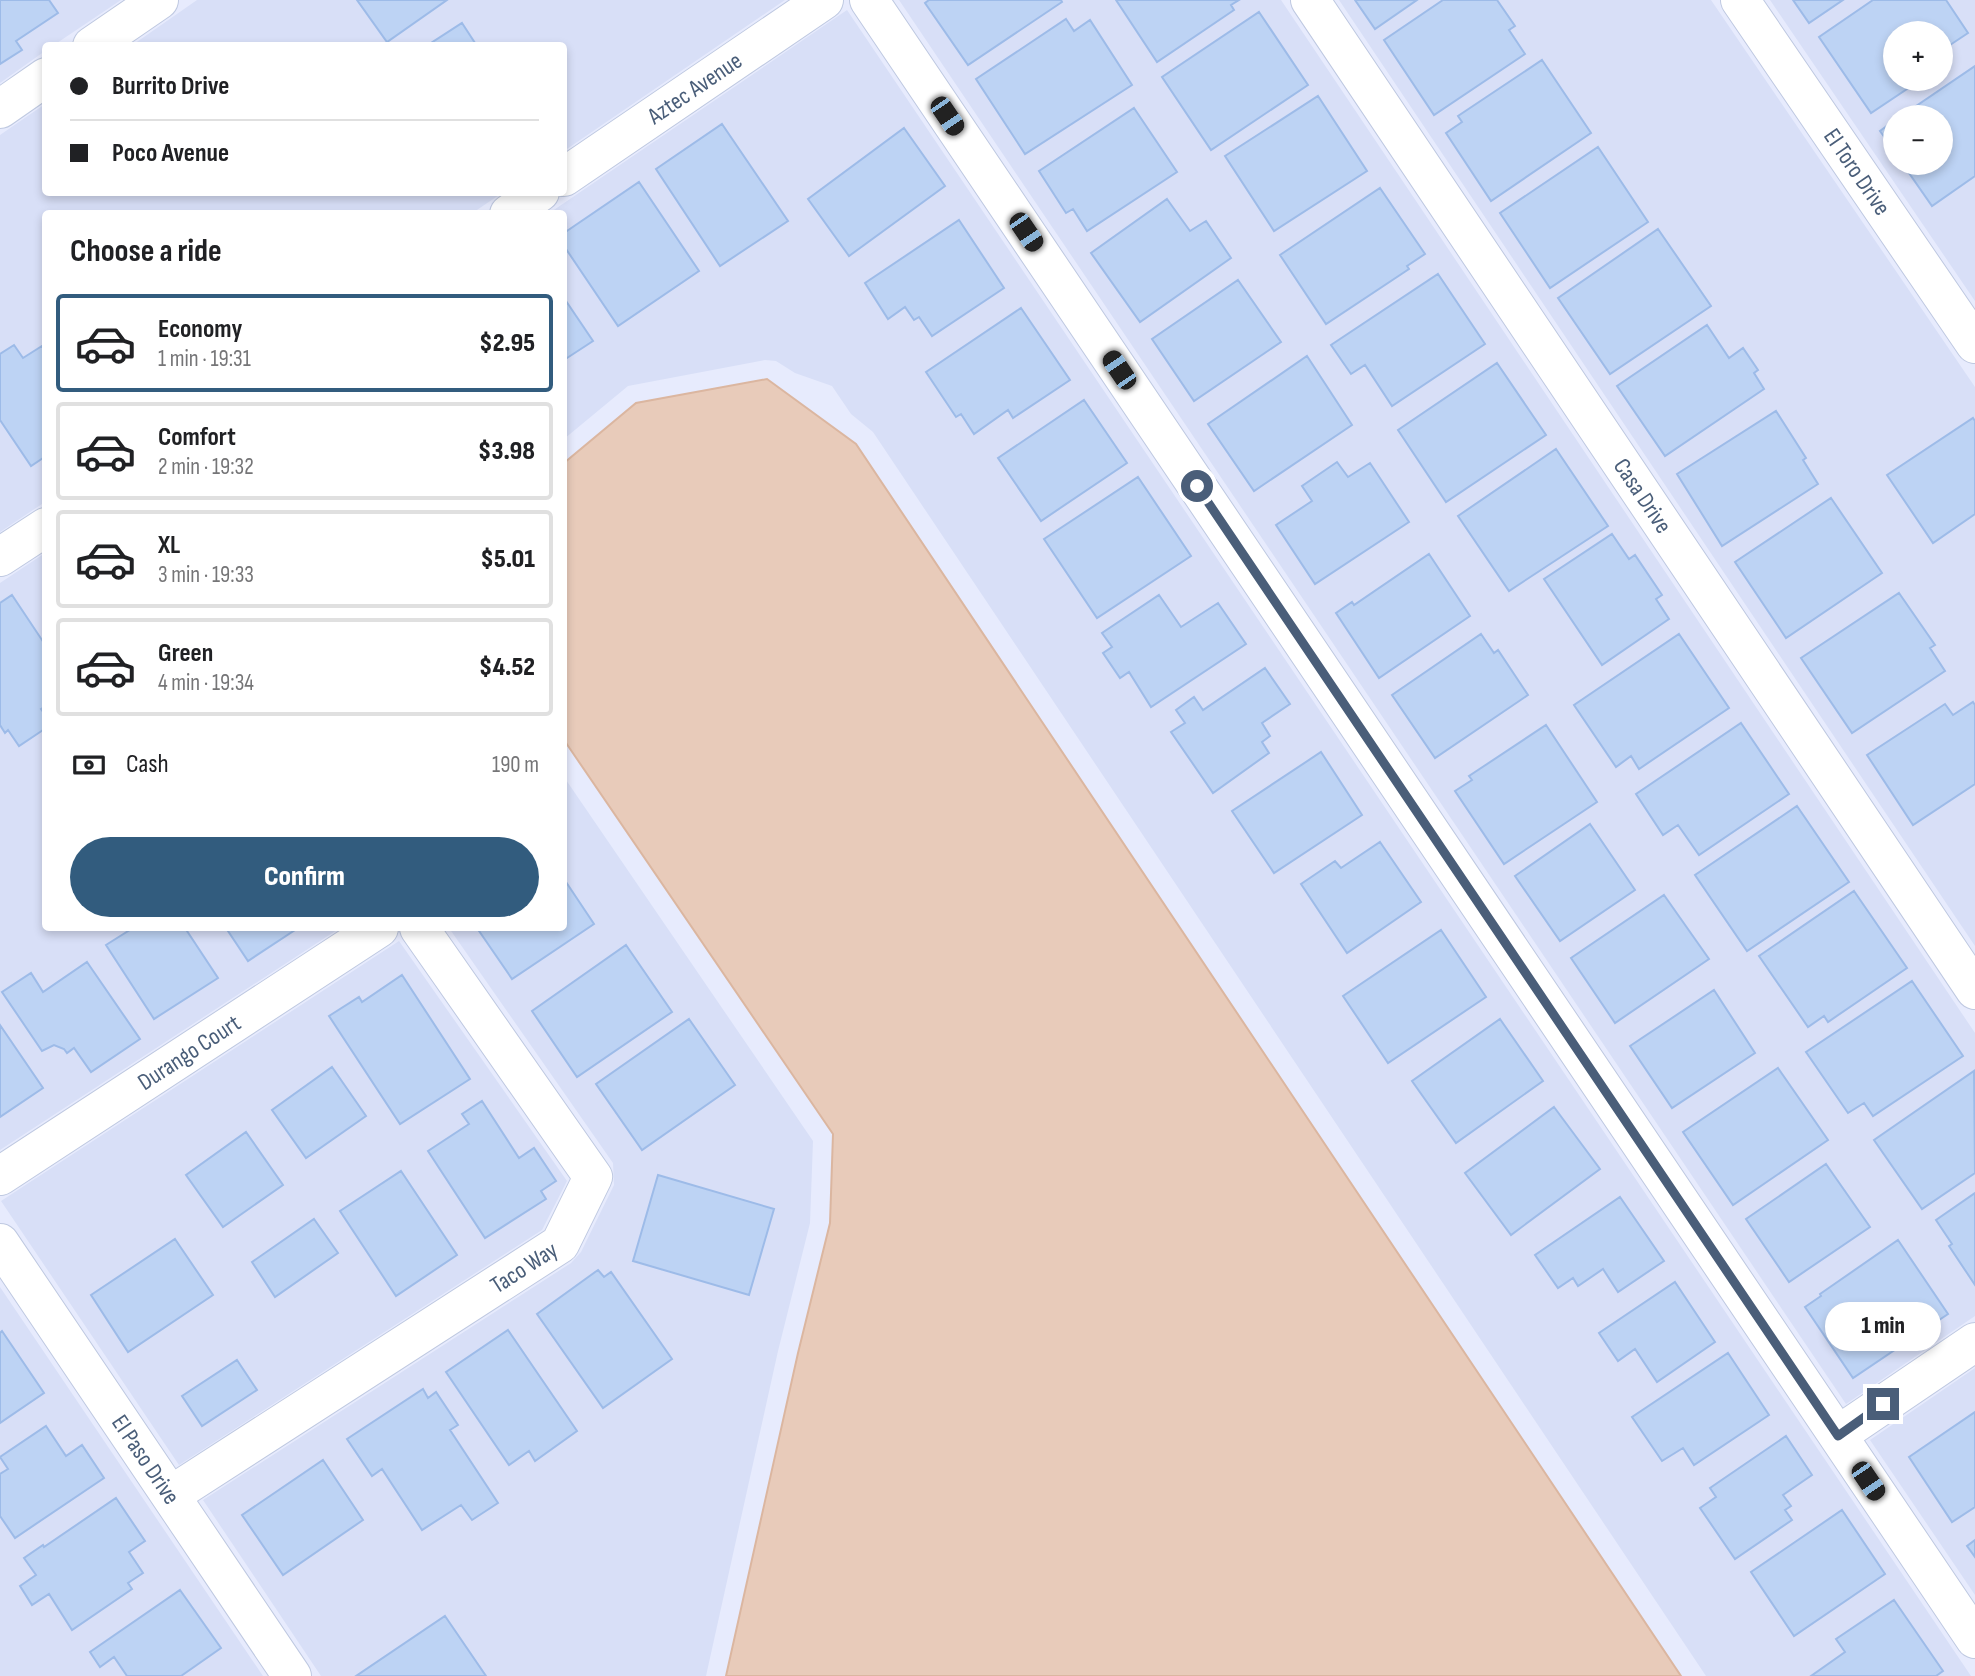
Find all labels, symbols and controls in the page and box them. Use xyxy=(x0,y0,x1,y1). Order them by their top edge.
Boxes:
map controls xyxy=(1883,21,1953,175)
button: + xyxy=(1883,21,1953,91)
street label: Aztec Avenue xyxy=(641,46,748,131)
text: Burrito Drive xyxy=(112,71,229,102)
car xyxy=(927,93,968,139)
button: − xyxy=(1883,105,1953,175)
street label: El Toro Drive xyxy=(1817,123,1897,221)
text: Poco Avenue xyxy=(112,138,229,169)
car xyxy=(1006,209,1047,255)
text: Choose a ride xyxy=(70,232,222,271)
icon: car xyxy=(74,312,137,375)
text: Economy xyxy=(158,314,242,345)
text: $2.95 xyxy=(479,328,535,359)
text: 1 min · 19:31 xyxy=(158,345,251,373)
car xyxy=(1099,347,1140,393)
icon: car xyxy=(74,420,137,483)
text: Comfort xyxy=(158,422,236,453)
text: $3.98 xyxy=(478,436,535,467)
text: 2 min · 19:32 xyxy=(158,453,254,481)
street label: Casa Drive xyxy=(1607,453,1678,539)
route start xyxy=(1181,470,1213,502)
icon: car xyxy=(74,528,137,591)
text: XL xyxy=(158,530,180,561)
text: $5.01 xyxy=(480,544,535,575)
text: 3 min · 19:33 xyxy=(158,561,254,589)
icon: car xyxy=(74,636,137,699)
text: Green xyxy=(158,638,213,669)
text: $4.52 xyxy=(479,652,535,683)
text: 4 min · 19:34 xyxy=(158,669,254,697)
icon: cash xyxy=(70,746,108,784)
text: Cash xyxy=(126,749,169,780)
text: 190 m xyxy=(492,751,539,779)
button: Confirm xyxy=(70,837,539,917)
street label: Durango Court xyxy=(132,1008,246,1097)
street label: Taco Way xyxy=(485,1235,563,1300)
callout: 1 min xyxy=(1825,1302,1941,1352)
text: 1 min xyxy=(1861,1312,1905,1340)
route end xyxy=(1867,1388,1899,1420)
street label: El Paso Drive xyxy=(105,1409,186,1510)
car xyxy=(1848,1458,1889,1504)

